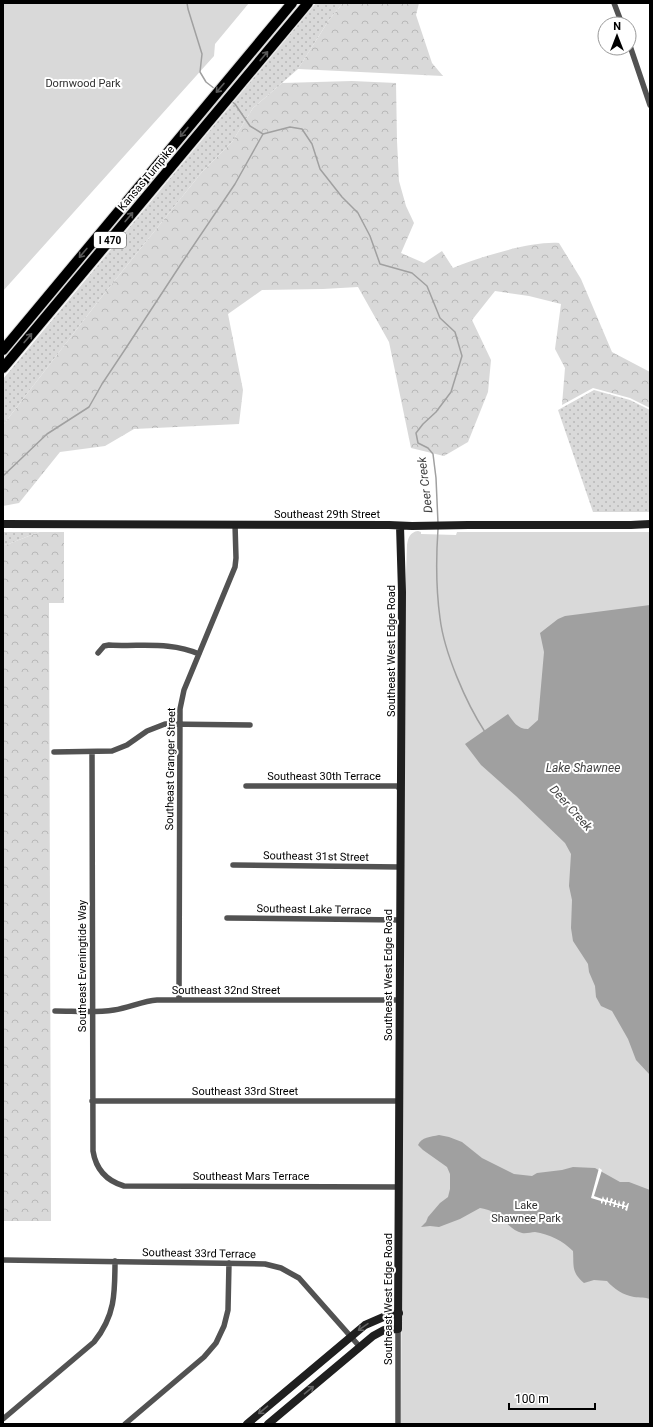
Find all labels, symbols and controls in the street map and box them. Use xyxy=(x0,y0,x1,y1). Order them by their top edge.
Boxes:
north arrow xyxy=(597,16,637,56)
text: N xyxy=(613,20,621,33)
one-way arrow xyxy=(260,50,269,61)
park label: Dornwood Park xyxy=(45,77,121,90)
one-way arrow xyxy=(216,83,225,94)
one-way arrow xyxy=(179,126,188,137)
street label: Kansas Turnpike xyxy=(115,143,177,213)
one-way arrow xyxy=(125,212,134,222)
road number: I 470 xyxy=(94,232,126,248)
one-way arrow xyxy=(79,248,87,259)
one-way arrow xyxy=(23,333,32,344)
water label: Deer Creek xyxy=(414,455,435,514)
street label: Southeast 29th Street xyxy=(274,508,380,521)
street label: Southeast West Edge Road xyxy=(385,585,398,717)
street label: Southeast Granger Street xyxy=(163,707,178,831)
water label: Lake Shawnee xyxy=(546,761,620,775)
street label: Southeast 30th Terrace xyxy=(267,770,381,783)
water label: Deer Creek xyxy=(547,782,596,834)
street label: Southeast 31st Street xyxy=(263,849,369,864)
street label: Southeast Eveningtide Way xyxy=(76,899,89,1032)
street label: Southeast Lake Terrace xyxy=(257,902,372,917)
street label: Southeast West Edge Road xyxy=(382,909,395,1041)
street label: Southeast 32nd Street xyxy=(172,984,281,997)
street label: Southeast 33rd Street xyxy=(192,1085,299,1098)
street label: Southeast Mars Terrace xyxy=(193,1170,309,1183)
park label: Lake Shawnee Park xyxy=(491,1199,561,1225)
street label: Southeast West Edge Road xyxy=(382,1233,395,1365)
street label: Southeast 33rd Terrace xyxy=(142,1246,256,1261)
one-way arrow xyxy=(358,1323,369,1331)
one-way arrow xyxy=(303,1385,314,1394)
scale bar xyxy=(509,1385,595,1411)
text: 100 m xyxy=(515,1392,549,1406)
one-way arrow xyxy=(258,1406,268,1415)

